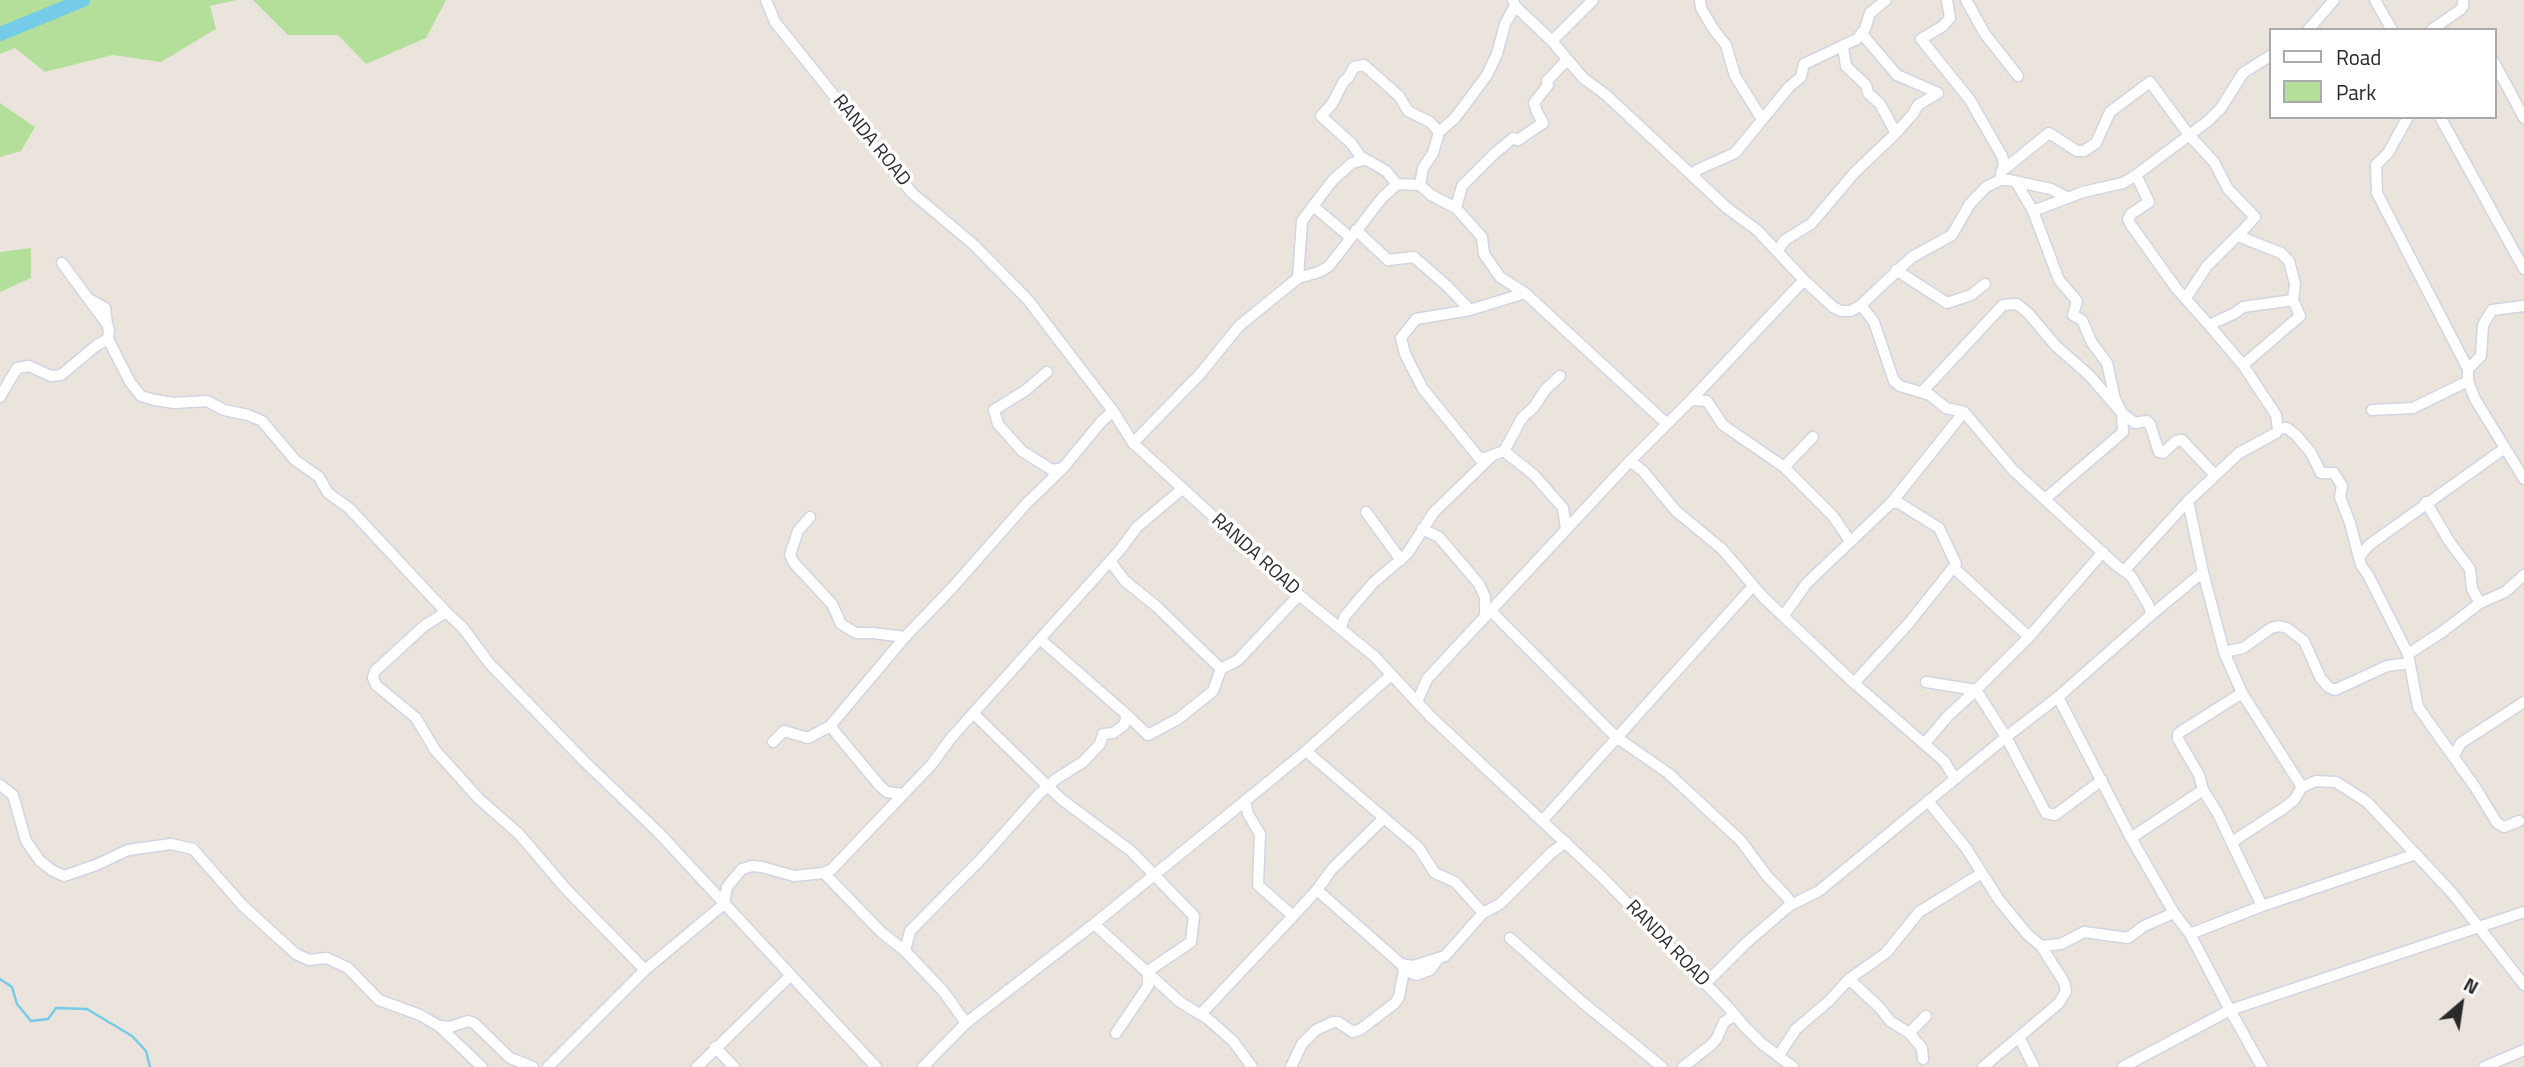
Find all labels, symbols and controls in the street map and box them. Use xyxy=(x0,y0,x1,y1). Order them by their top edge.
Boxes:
legend xyxy=(2268,28,2496,119)
text: Road xyxy=(2336,41,2381,73)
text: Park xyxy=(2336,76,2376,108)
street label: RANDA ROAD xyxy=(827,91,915,191)
street label: RANDA ROAD xyxy=(1206,509,1304,601)
street label: RANDA ROAD xyxy=(1620,896,1714,992)
north arrow xyxy=(2426,969,2496,1039)
text: N xyxy=(2459,969,2484,1001)

